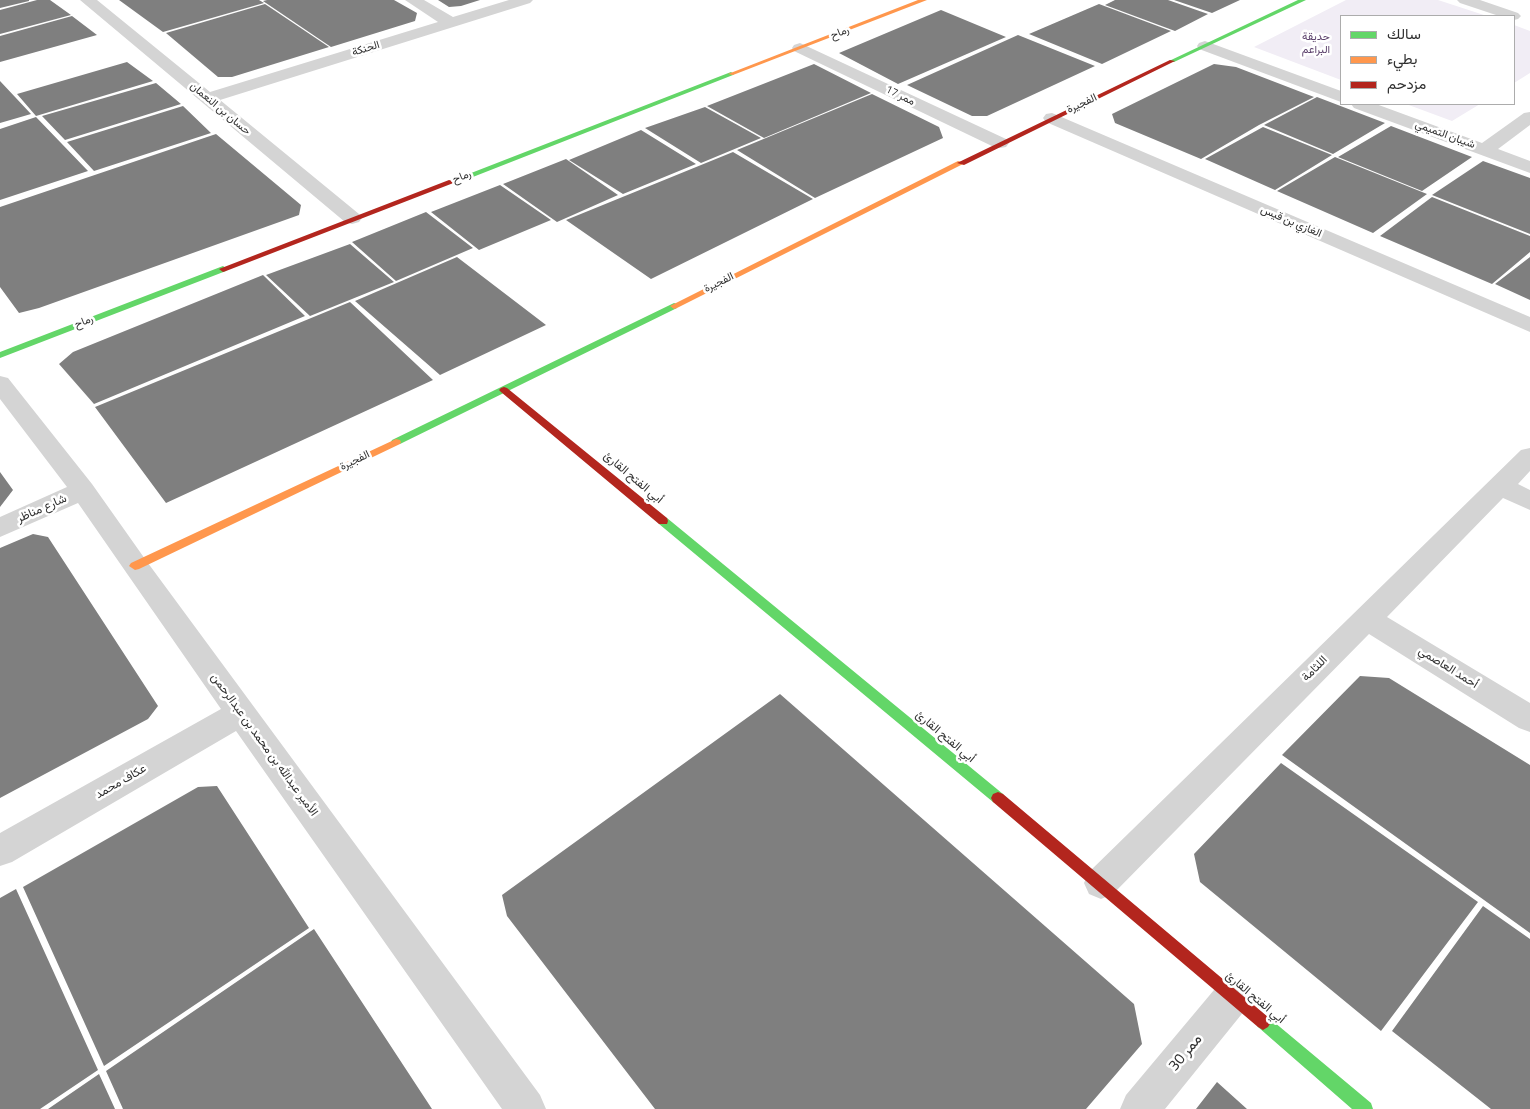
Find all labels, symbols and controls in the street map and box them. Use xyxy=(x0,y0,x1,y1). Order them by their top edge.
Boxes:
legend xyxy=(1340,15,1515,105)
text: سالك xyxy=(1387,22,1421,45)
street label: رماح xyxy=(829,23,851,43)
park label: حديقة البراعم xyxy=(1302,30,1330,56)
street label: الحنكة xyxy=(351,39,381,59)
text: بطيء xyxy=(1387,47,1417,70)
text: مزدحم xyxy=(1387,72,1426,95)
street label: حسان بن النعمان xyxy=(187,80,253,138)
street label: ممر 17 xyxy=(883,83,917,109)
street label: الفجيرة xyxy=(1065,91,1099,117)
street label: شيبان التميمي xyxy=(1413,118,1477,152)
street label: رماح xyxy=(451,167,473,187)
street label: الغازي بن قيس xyxy=(1258,203,1324,241)
street label: الفجيرة xyxy=(702,270,736,296)
street label: رماح xyxy=(73,312,95,332)
street label: الفجيرة xyxy=(338,448,372,474)
street label: أبي الفتح القارئ xyxy=(600,449,666,507)
street label: شارع مناظر xyxy=(15,492,69,526)
street label: أحمد العاصمي xyxy=(1415,644,1481,692)
street label: اللثامة xyxy=(1299,653,1331,685)
street label: الأمير عبدالله بن محمد بن عبدالرحمن xyxy=(207,671,321,819)
street label: أبي الفتح القارئ xyxy=(912,708,978,766)
street label: عكاف محمد xyxy=(93,762,149,802)
street label: أبي الفتح القارئ xyxy=(1222,969,1288,1027)
street label: ممر 30 xyxy=(1165,1031,1207,1075)

